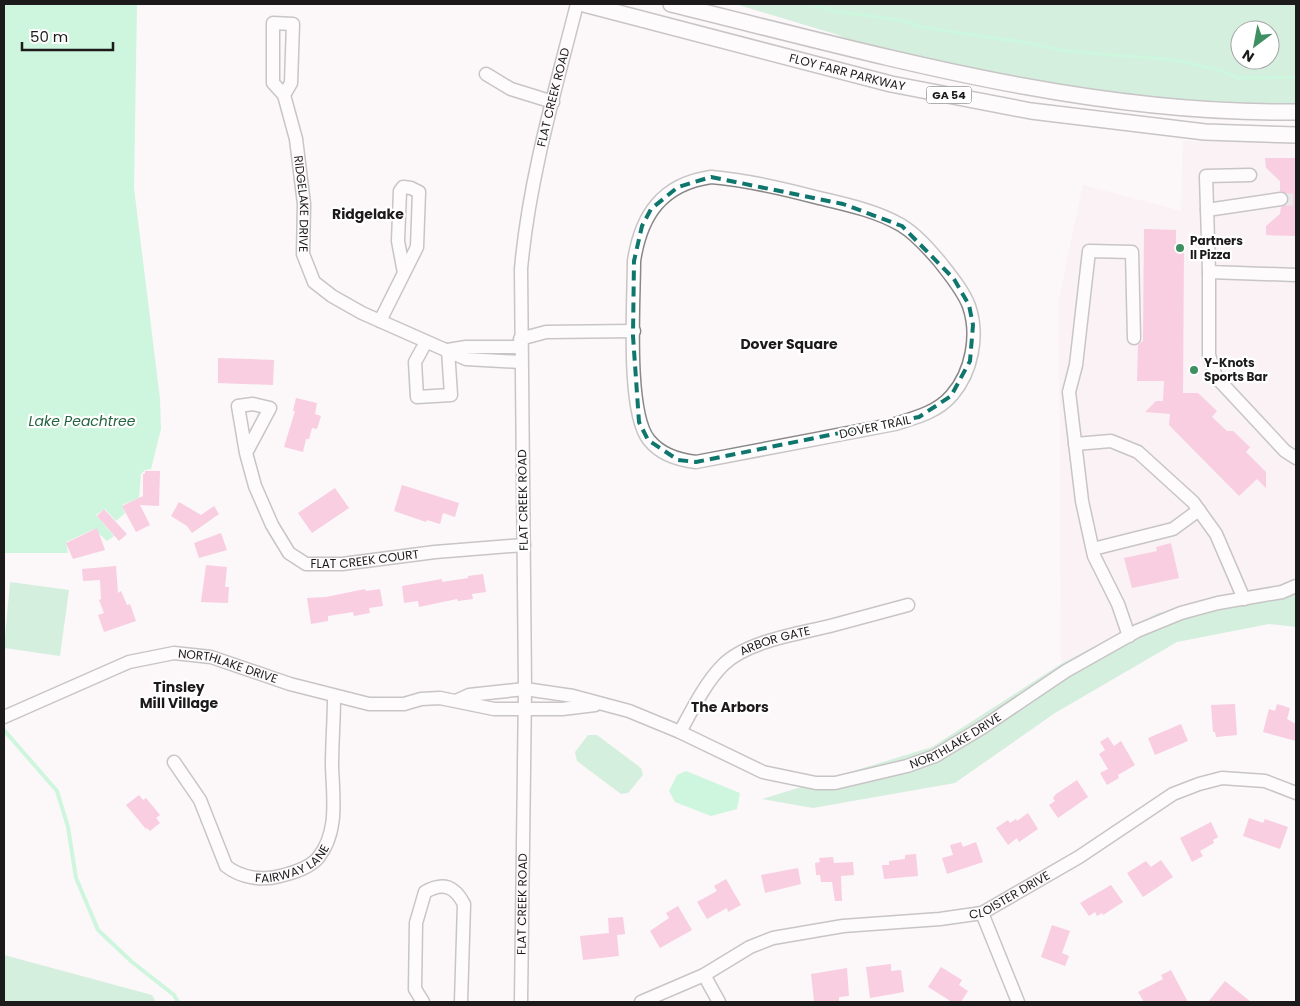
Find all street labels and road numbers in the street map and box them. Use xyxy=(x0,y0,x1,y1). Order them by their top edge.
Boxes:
street label: FLAT CREEK ROAD xyxy=(532,46,573,148)
street label: FLOY FARR PARKWAY xyxy=(787,49,907,95)
road number: GA 54 xyxy=(926,86,972,104)
street label: RIDGELAKE DRIVE xyxy=(290,154,313,252)
street label: DOVER TRAIL xyxy=(838,411,912,442)
street label: FLAT CREEK ROAD xyxy=(513,449,532,551)
street label: FLAT CREEK COURT xyxy=(310,545,420,572)
street label: ARBOR GATE xyxy=(737,622,812,659)
street label: NORTHLAKE DRIVE xyxy=(177,644,280,687)
street label: NORTHLAKE DRIVE xyxy=(907,708,1004,772)
street label: FAIRWAY LANE xyxy=(255,841,333,886)
street label: FLAT CREEK ROAD xyxy=(513,853,531,955)
street label: CLOISTER DRIVE xyxy=(968,867,1053,923)

